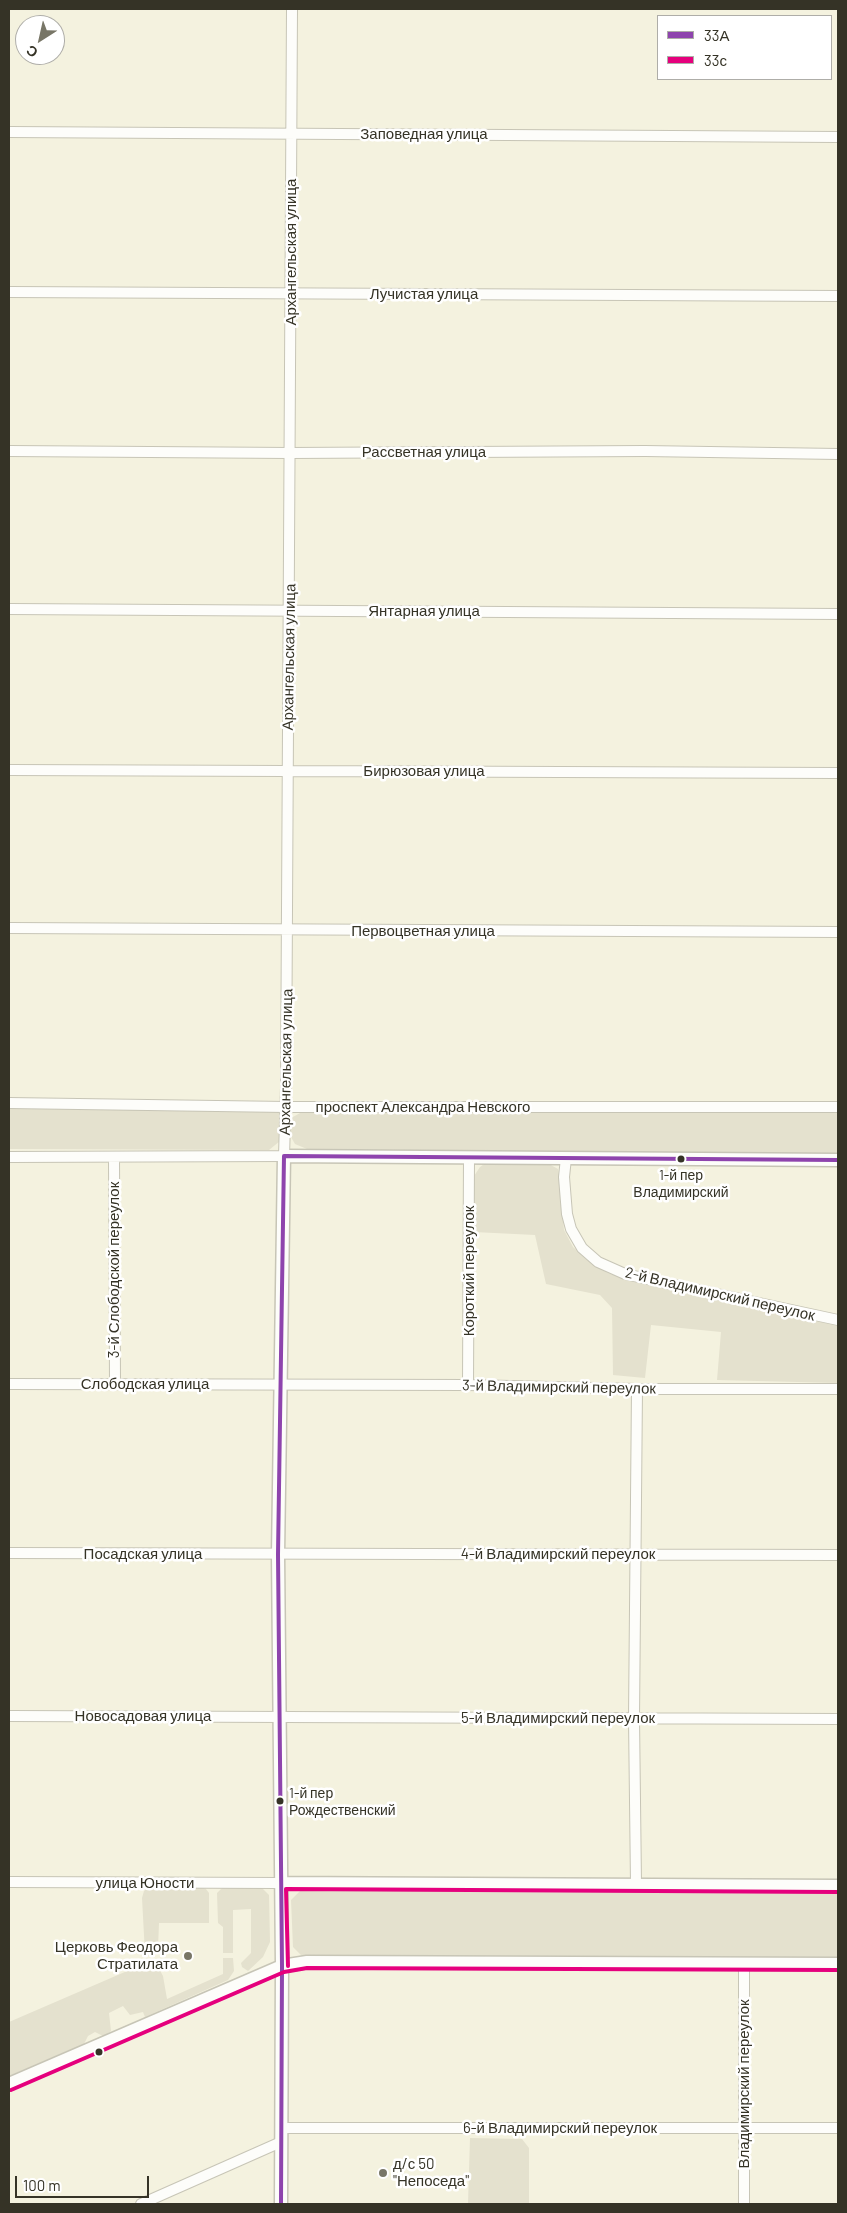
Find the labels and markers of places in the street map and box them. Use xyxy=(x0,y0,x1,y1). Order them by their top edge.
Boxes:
marker: 1-й пер Владимирский xyxy=(676,1154,686,1164)
place label: 1-й пер Владимирский xyxy=(633,1167,729,1200)
place label: 1-й пер Рождественский xyxy=(289,1785,396,1818)
marker: 1-й пер Рождественский xyxy=(275,1796,285,1806)
place label: Церковь Феодора Стратилата xyxy=(55,1938,178,1973)
marker: Церковь Феодора Стратилата xyxy=(182,1950,194,1962)
unlabelled marker xyxy=(94,2047,104,2057)
place label: д/с 50 "Непоседа" xyxy=(393,2155,469,2190)
marker: д/с 50 "Непоседа" xyxy=(377,2167,389,2179)

